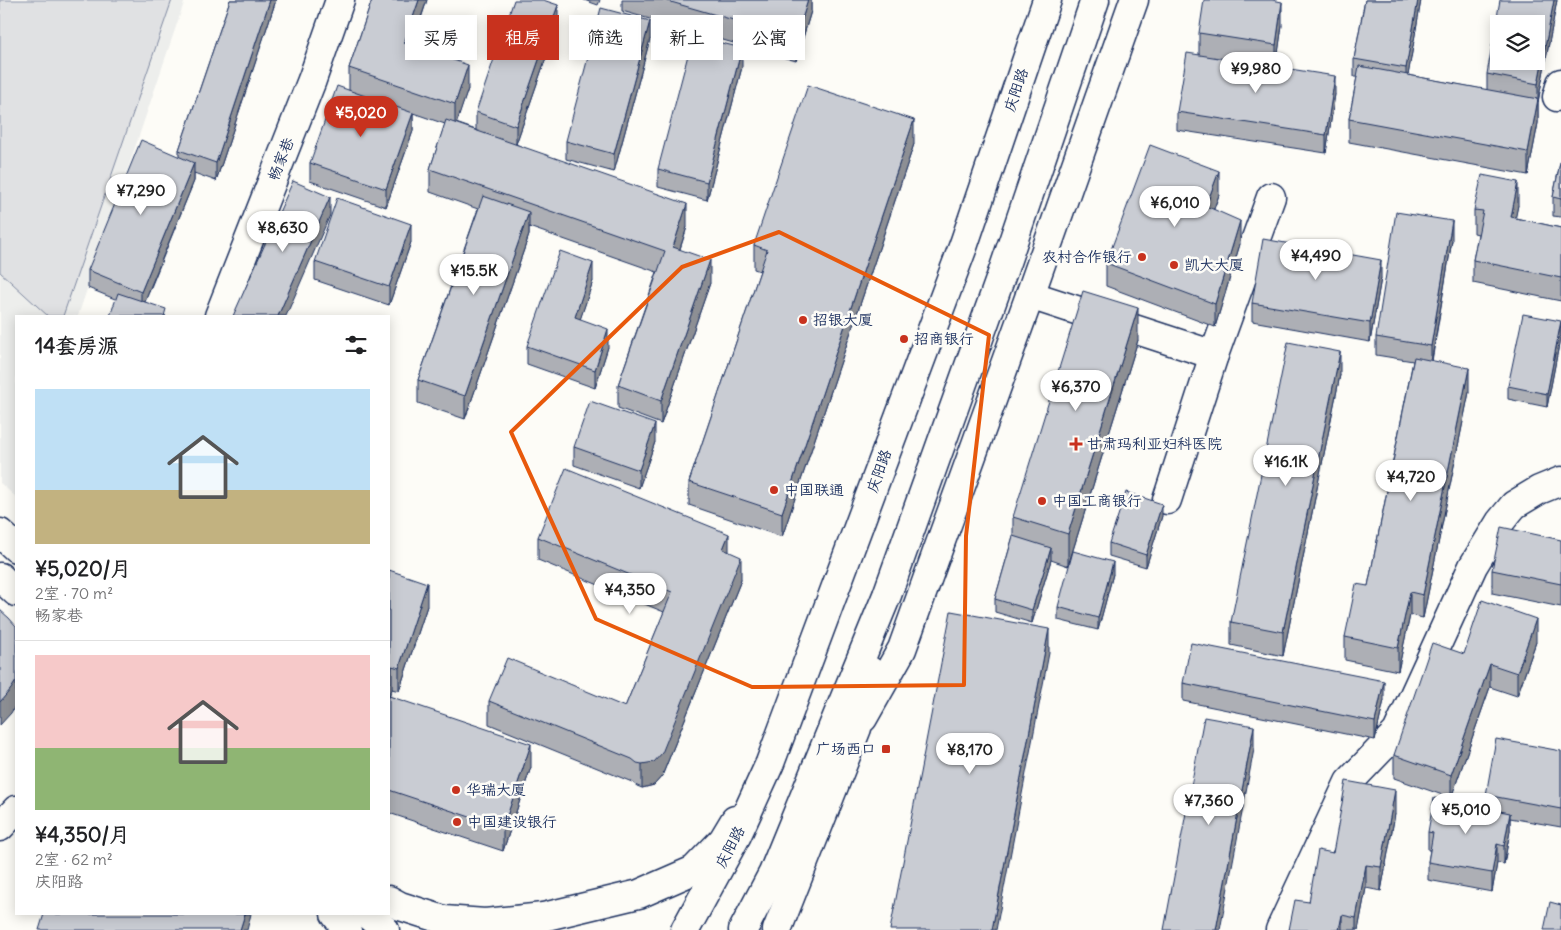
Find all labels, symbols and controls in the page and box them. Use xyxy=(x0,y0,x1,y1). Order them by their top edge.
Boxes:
chip: 买房 xyxy=(405,15,477,60)
chip: 租房 xyxy=(487,15,559,60)
chip: 筛选 xyxy=(569,15,641,60)
chip: 新上 xyxy=(651,15,723,60)
chip: 公寓 xyxy=(733,15,805,60)
map controls xyxy=(1490,15,1545,70)
button: layers xyxy=(1490,15,1545,70)
pin: ¥9,980 xyxy=(1215,52,1297,94)
text: ¥9,980 xyxy=(1231,58,1281,78)
street label: 庆阳路 xyxy=(999,65,1032,114)
pin: ¥5,020 xyxy=(320,96,402,138)
text: ¥5,020 xyxy=(335,102,387,122)
street label: 畅家巷 xyxy=(263,134,298,183)
pin: ¥7,290 xyxy=(100,174,182,216)
text: ¥7,290 xyxy=(116,180,166,200)
pin: ¥6,010 xyxy=(1134,186,1216,228)
text: ¥6,010 xyxy=(1150,192,1200,212)
pin: ¥8,630 xyxy=(242,210,324,253)
text: ¥8,630 xyxy=(258,217,308,237)
pin: ¥4,490 xyxy=(1275,238,1357,281)
text: ¥4,490 xyxy=(1291,245,1341,265)
place label: 农村合作银行 xyxy=(1042,247,1132,266)
marker: 农村合作银行 xyxy=(1136,251,1148,263)
pin: ¥15.5K xyxy=(433,254,515,296)
place label: 凯大大厦 xyxy=(1184,255,1244,274)
marker: 凯大大厦 xyxy=(1168,259,1180,271)
text: ¥15.5K xyxy=(450,260,498,280)
place label: 招银大厦 xyxy=(813,310,873,329)
marker: 招银大厦 xyxy=(797,314,809,326)
place label: 招商银行 xyxy=(914,329,974,348)
icon: filters xyxy=(342,331,370,359)
text: 14套房源 xyxy=(35,332,118,359)
marker: 招商银行 xyxy=(898,333,910,345)
pin: ¥6,370 xyxy=(1035,370,1117,412)
text: ¥6,370 xyxy=(1051,376,1101,396)
icon: home xyxy=(158,422,248,512)
place label: 甘肃玛利亚妇科医院 xyxy=(1087,434,1222,453)
marker: 甘肃玛利亚妇科医院 xyxy=(1069,437,1083,451)
pin: ¥16.1K xyxy=(1245,444,1327,487)
street label: 庆阳路 xyxy=(862,446,895,495)
text: ¥16.1K xyxy=(1264,451,1308,471)
pin: ¥4,720 xyxy=(1370,460,1452,502)
text: ¥4,720 xyxy=(1386,466,1436,486)
place label: 中国联通 xyxy=(784,480,844,499)
marker: 中国联通 xyxy=(768,484,780,496)
place label: 中国工商银行 xyxy=(1052,491,1142,510)
marker: 中国工商银行 xyxy=(1036,495,1048,507)
text: ¥5,020/月 xyxy=(35,555,131,582)
pin: ¥4,350 xyxy=(589,572,671,615)
text: ¥4,350 xyxy=(605,579,655,599)
text: 2室 · 70 m² xyxy=(35,583,113,603)
text: 畅家巷 xyxy=(35,605,83,625)
icon: home xyxy=(158,687,248,777)
pin: ¥8,170 xyxy=(929,732,1011,775)
place label: 广场西口 xyxy=(816,739,876,758)
text: ¥8,170 xyxy=(947,739,993,759)
marker: 广场西口 xyxy=(880,743,892,755)
place label: 华瑞大厦 xyxy=(466,780,526,799)
marker: 华瑞大厦 xyxy=(450,784,462,796)
pin: ¥7,360 xyxy=(1168,784,1250,826)
text: ¥7,360 xyxy=(1184,790,1234,810)
pin: ¥5,010 xyxy=(1425,792,1507,835)
text: ¥5,010 xyxy=(1441,799,1491,819)
place label: 中国建设银行 xyxy=(467,812,557,831)
marker: 中国建设银行 xyxy=(451,816,463,828)
text: ¥4,350/月 xyxy=(35,821,130,848)
street label: 庆阳路 xyxy=(711,822,749,871)
text: 2室 · 62 m² xyxy=(35,849,113,869)
text: 庆阳路 xyxy=(35,871,83,891)

